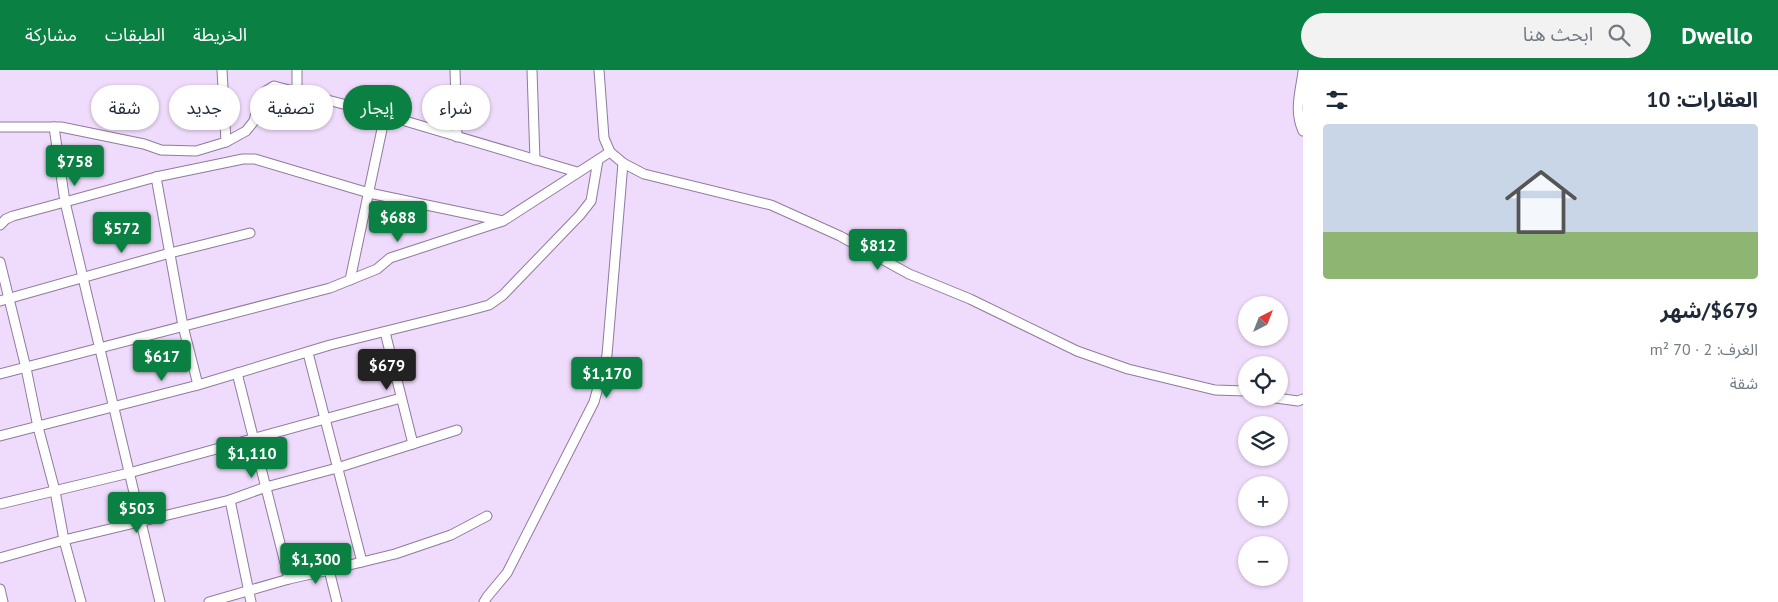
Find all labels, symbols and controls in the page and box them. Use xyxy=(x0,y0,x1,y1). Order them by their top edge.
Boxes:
search box xyxy=(1301,13,1651,58)
text: Dwello xyxy=(1681,20,1753,51)
icon: search xyxy=(1605,21,1633,49)
text: ابحث هنا xyxy=(1523,22,1593,46)
text: مشاركة xyxy=(25,23,77,46)
text: الطبقات xyxy=(105,23,165,46)
text: الخريطة xyxy=(193,23,247,46)
chip: شقة xyxy=(91,85,159,130)
chip: جديد xyxy=(169,85,240,130)
chip: تصفية xyxy=(250,85,333,130)
chip: إيجار xyxy=(343,85,412,130)
chip: شراء xyxy=(422,85,490,130)
icon: filters xyxy=(1323,86,1351,114)
text: العقارات: 10 xyxy=(1647,86,1758,113)
pin: $758 xyxy=(45,144,105,187)
text: $758 xyxy=(57,151,93,171)
icon: home xyxy=(1496,157,1586,247)
pin: $688 xyxy=(368,200,428,243)
text: $688 xyxy=(380,207,416,227)
pin: $572 xyxy=(92,212,152,254)
text: $572 xyxy=(104,218,140,238)
pin: $812 xyxy=(848,228,908,271)
text: $812 xyxy=(860,235,896,255)
north arrow xyxy=(1238,296,1288,346)
map controls xyxy=(1238,296,1288,586)
text: $679/شهر xyxy=(1660,297,1758,324)
text: الغرف: 2 · 70 m² xyxy=(1650,339,1758,359)
pin: $617 xyxy=(132,340,192,382)
text: $617 xyxy=(144,346,180,366)
pin: $679 xyxy=(357,348,417,391)
text: $679 xyxy=(369,355,405,375)
pin: $1,170 xyxy=(566,356,648,399)
button: locate xyxy=(1238,356,1288,406)
text: $1,170 xyxy=(582,363,632,383)
text: شقة xyxy=(1730,373,1758,393)
button: layers xyxy=(1238,416,1288,466)
pin: $1,110 xyxy=(211,436,293,479)
text: $1,110 xyxy=(227,443,277,463)
button: + xyxy=(1238,476,1288,526)
pin: $503 xyxy=(107,492,167,534)
text: $503 xyxy=(119,498,155,518)
button: − xyxy=(1238,536,1288,586)
pin: $1,300 xyxy=(275,542,357,585)
text: $1,300 xyxy=(291,549,341,569)

